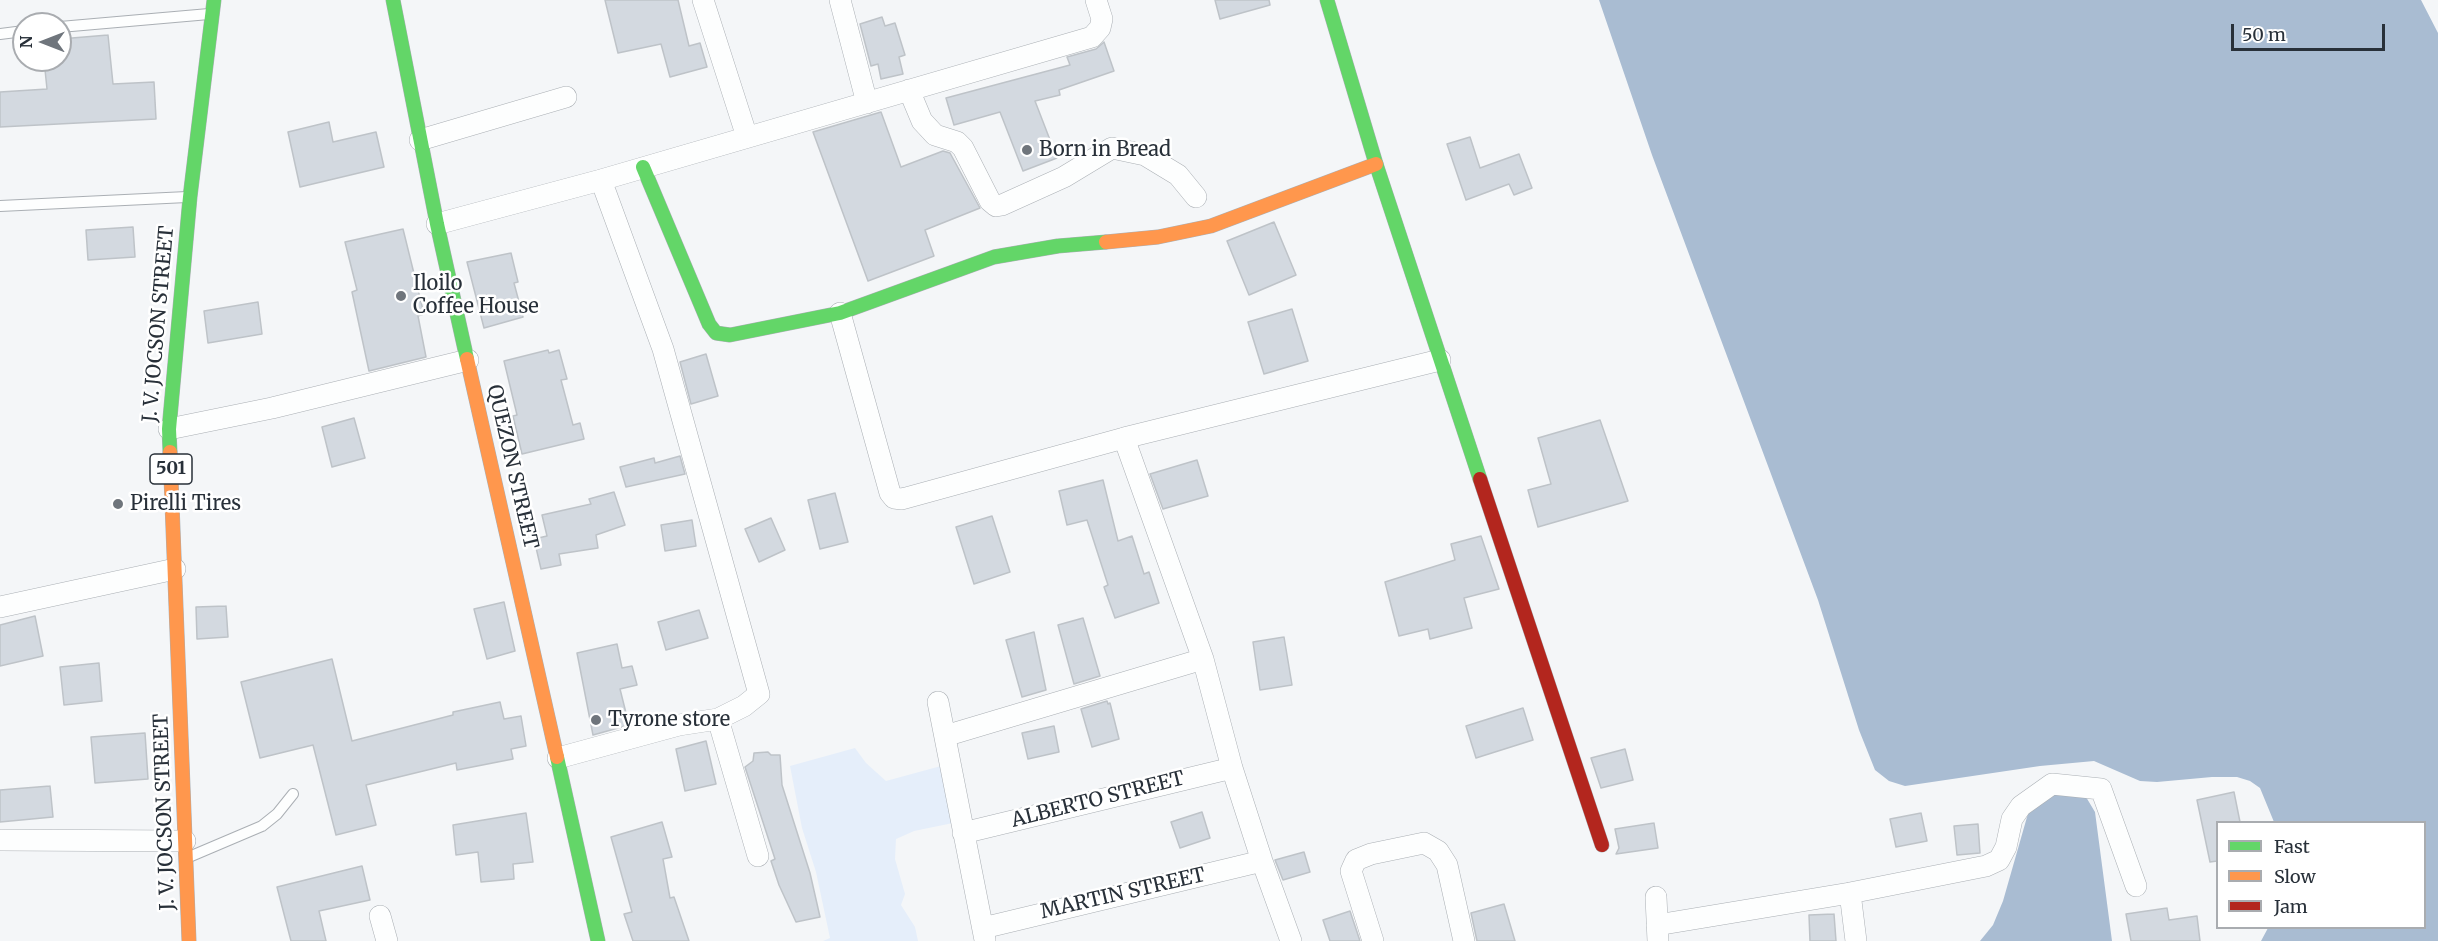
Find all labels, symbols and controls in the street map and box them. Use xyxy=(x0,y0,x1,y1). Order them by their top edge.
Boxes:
north arrow xyxy=(12,12,72,72)
scale bar xyxy=(2234,12,2388,50)
text: 50 m xyxy=(2242,23,2286,46)
text: N xyxy=(16,36,36,48)
place label: Born in Bread xyxy=(1039,138,1171,162)
marker: Born in Bread xyxy=(1020,143,1034,157)
street label: J. V. JOCSON STREET xyxy=(138,225,180,423)
place label: Iloilo Coffee House xyxy=(413,272,539,319)
marker: Iloilo Coffee House xyxy=(394,289,408,303)
street label: QUEZON STREET xyxy=(481,382,543,552)
road number: 501 xyxy=(150,454,192,484)
place label: Pirelli Tires xyxy=(130,492,241,516)
marker: Pirelli Tires xyxy=(111,497,125,511)
place label: Tyrone store xyxy=(608,708,730,732)
street label: J. V. JOCSON STREET xyxy=(150,713,180,911)
marker: Tyrone store xyxy=(589,713,603,727)
street label: ALBERTO STREET xyxy=(1009,767,1187,833)
legend xyxy=(2216,821,2426,929)
text: Fast xyxy=(2274,835,2310,858)
street label: MARTIN STREET xyxy=(1038,863,1208,925)
text: Slow xyxy=(2274,865,2316,888)
text: Jam xyxy=(2274,895,2308,918)

